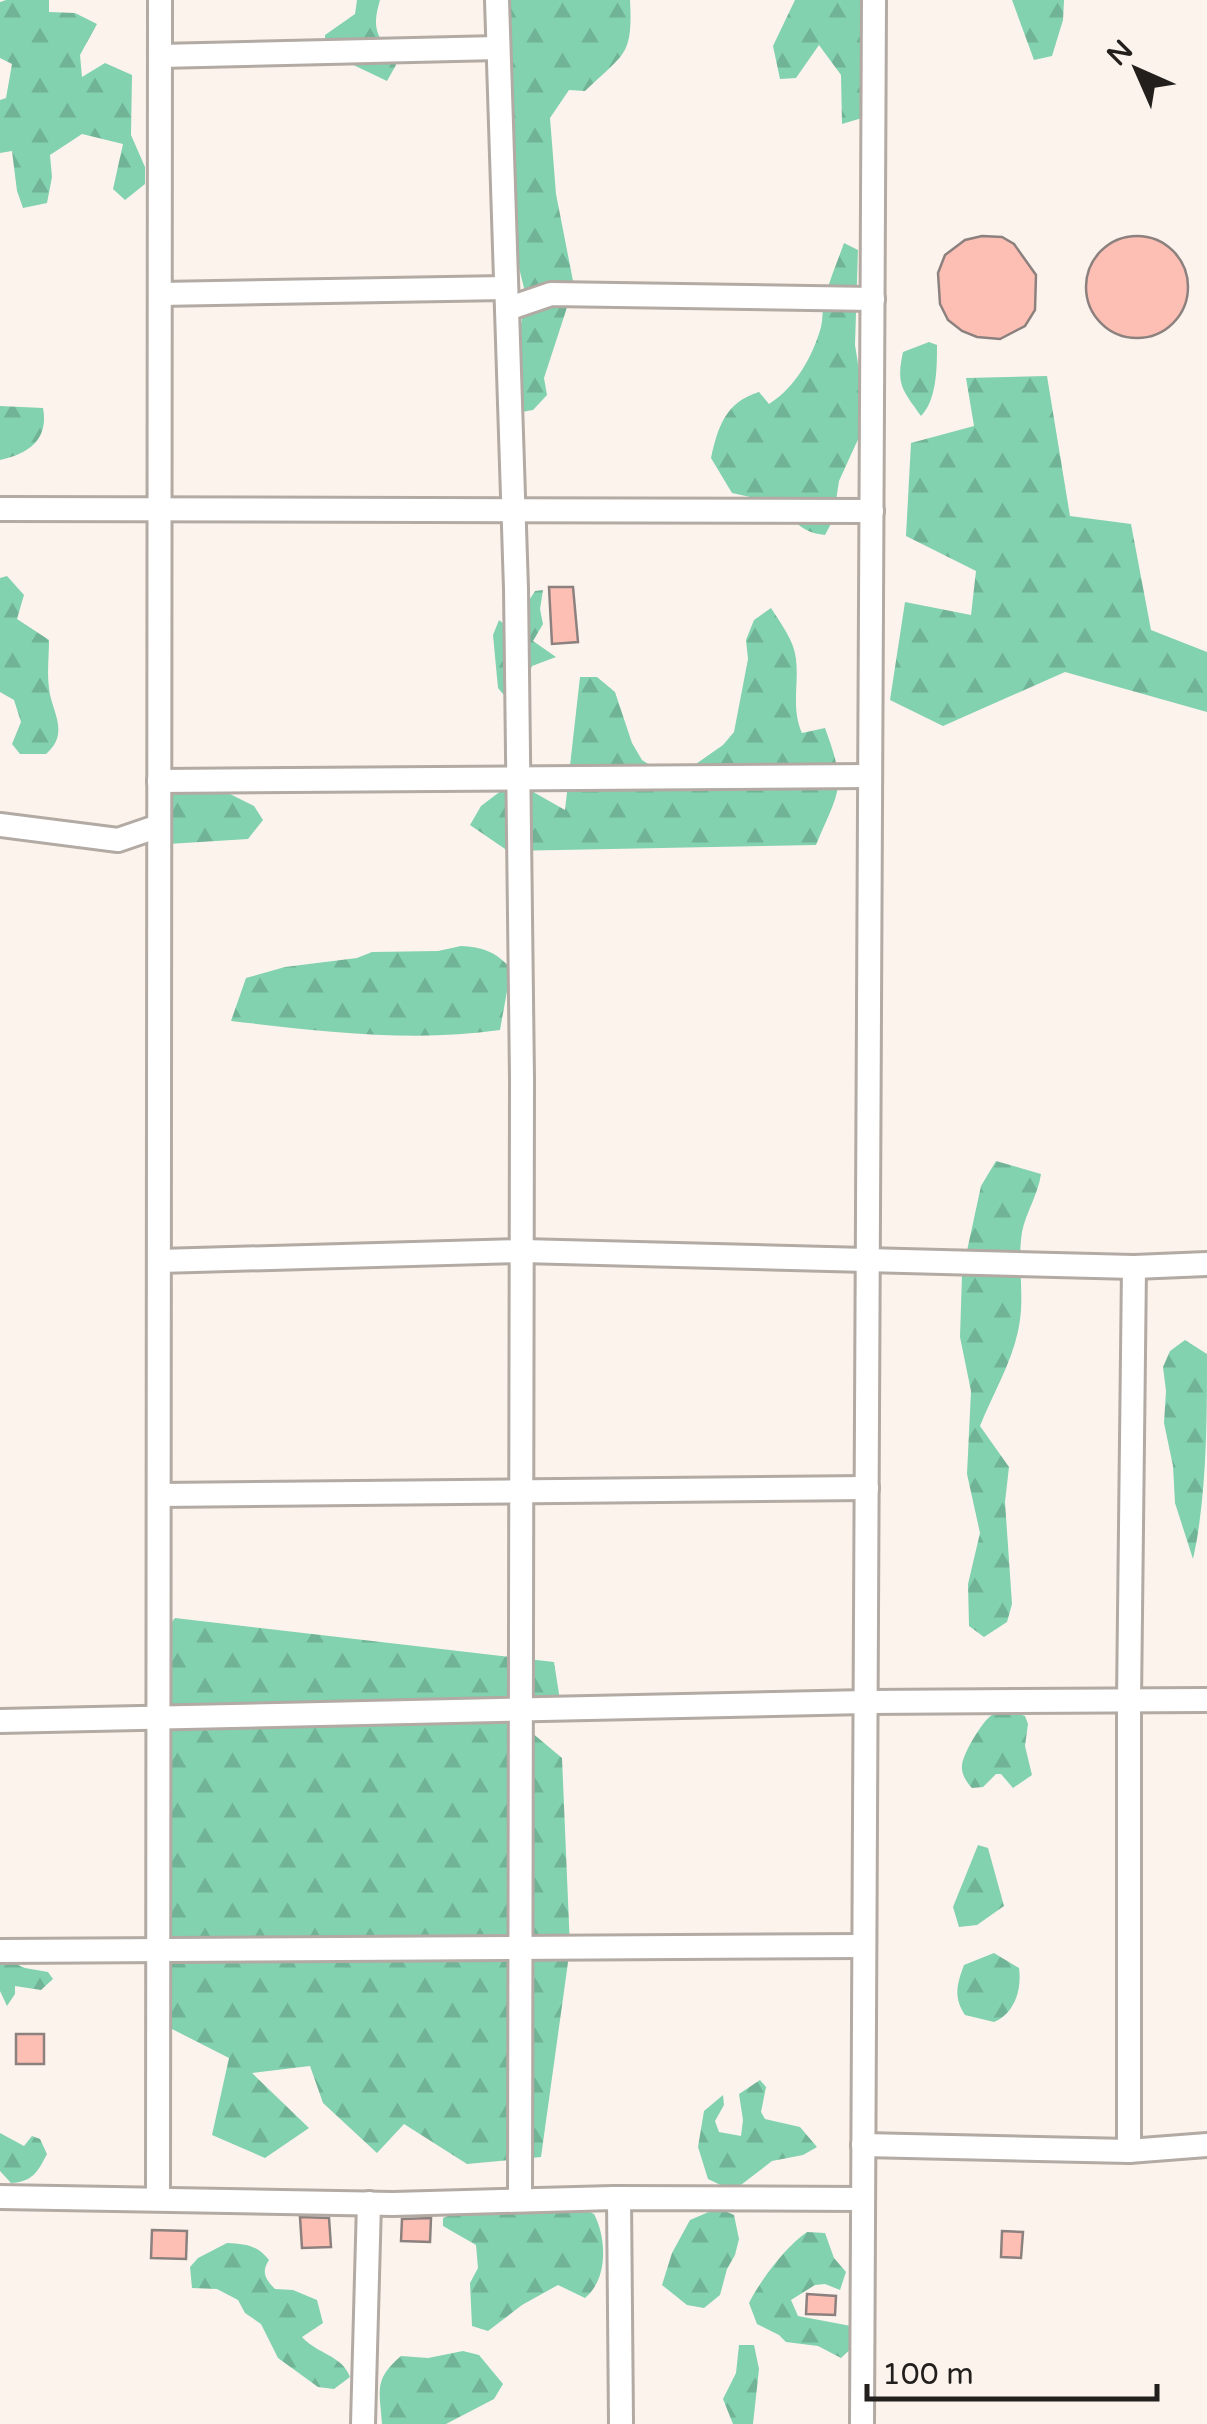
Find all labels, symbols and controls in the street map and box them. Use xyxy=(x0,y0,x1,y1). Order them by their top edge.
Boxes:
north arrow xyxy=(1087,20,1187,120)
text: N xyxy=(1100,33,1140,73)
scale bar xyxy=(867,2339,1157,2401)
text: 100 m xyxy=(882,2356,974,2393)

